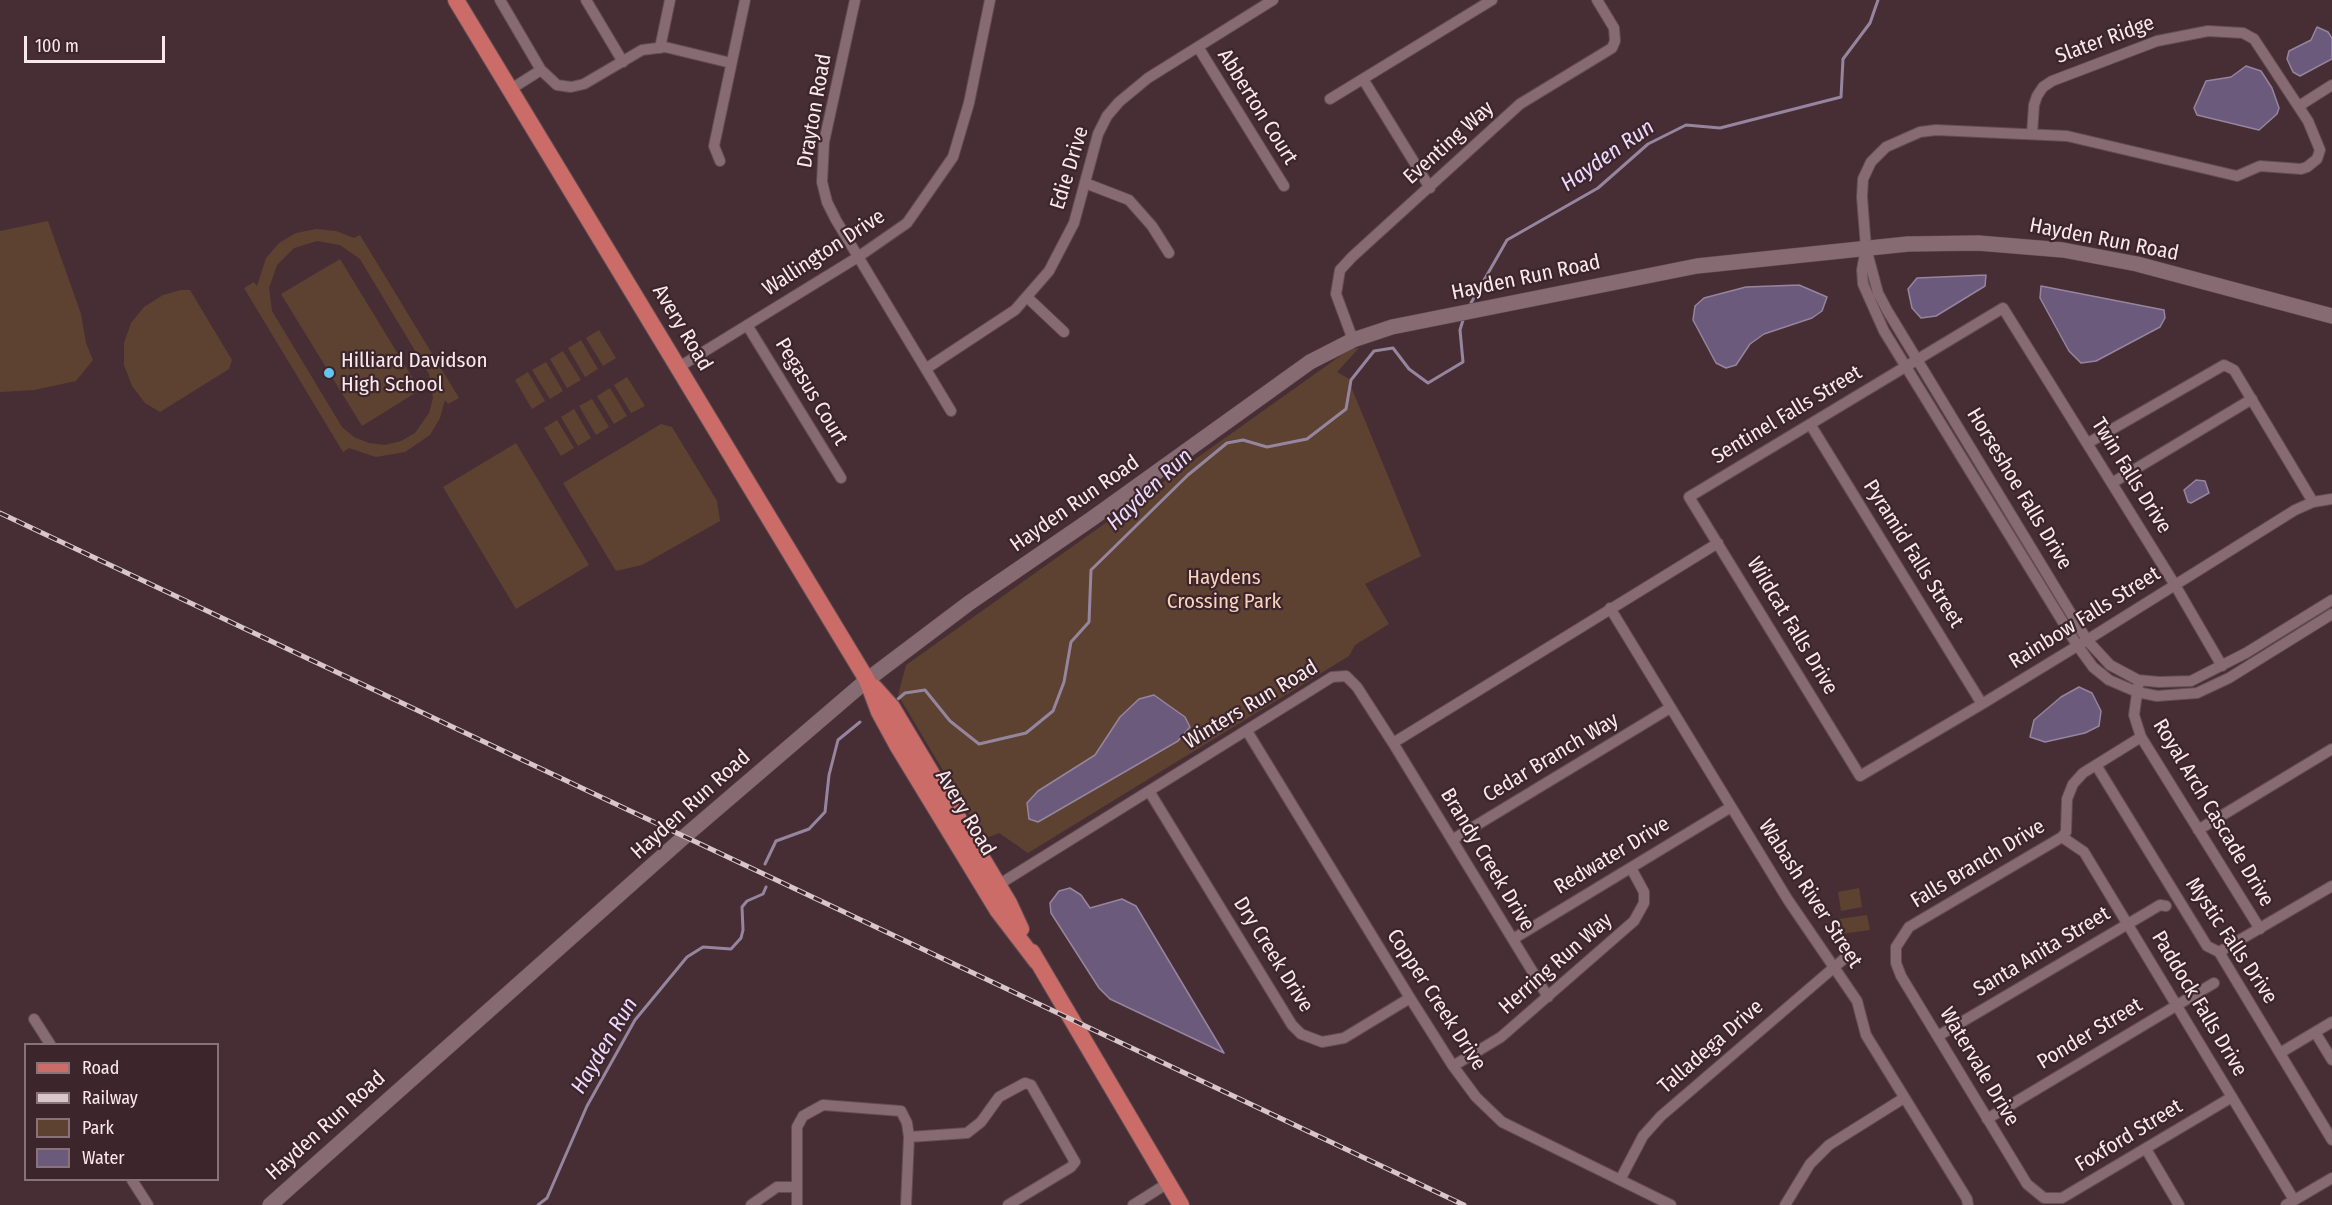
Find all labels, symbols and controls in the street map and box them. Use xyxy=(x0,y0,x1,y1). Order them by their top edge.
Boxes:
street label: Slater Ridge xyxy=(2052,11,2158,69)
scale bar xyxy=(27,24,168,62)
text: 100 m xyxy=(35,35,79,57)
street label: Abberton Court xyxy=(1212,45,1302,169)
street label: Drayton Road xyxy=(793,52,837,170)
street label: Eventing Way xyxy=(1399,96,1499,190)
water label: Hayden Run xyxy=(1556,114,1660,198)
street label: Edie Drive xyxy=(1045,123,1095,213)
street label: Wallington Drive xyxy=(758,204,890,302)
street label: Hayden Run Road xyxy=(2027,213,2181,267)
street label: Hayden Run Road xyxy=(1449,250,1603,306)
street label: Avery Road xyxy=(647,280,717,376)
street label: Pegasus Court xyxy=(769,334,853,450)
place label: Hilliard Davidson High School xyxy=(341,348,488,398)
street label: Sentinel Falls Street xyxy=(1707,360,1867,470)
marker: Hilliard Davidson High School xyxy=(322,366,336,380)
street label: Horseshoe Falls Drive xyxy=(1961,404,2077,574)
street label: Twin Falls Drive xyxy=(2085,414,2177,538)
water label: Hayden Run xyxy=(1102,444,1198,536)
street label: Hayden Run Road xyxy=(1006,450,1144,558)
street label: Pyramid Falls Street xyxy=(1857,475,1969,633)
street label: Wildcat Falls Drive xyxy=(1741,553,1843,699)
street label: Rainbow Falls Street xyxy=(2005,561,2165,675)
park label: Haydens Crossing Park xyxy=(1167,565,1281,615)
street label: Winters Run Road xyxy=(1179,655,1323,755)
street label: Cedar Branch Way xyxy=(1479,708,1623,808)
street label: Royal Arch Cascade Drive xyxy=(2147,715,2279,911)
street label: Hayden Run Road xyxy=(626,745,756,865)
street label: Avery Road xyxy=(930,765,1000,861)
street label: Brandy Creek Drive xyxy=(1434,784,1540,936)
street label: Redwater Drive xyxy=(1550,812,1674,900)
street label: Falls Branch Drive xyxy=(1906,814,2050,914)
street label: Wabash River Street xyxy=(1753,815,1867,973)
street label: Mystic Falls Drive xyxy=(2180,873,2282,1009)
street label: Dry Creek Drive xyxy=(1228,893,1318,1017)
street label: Santa Anita Street xyxy=(1969,901,2115,1003)
street label: Herring Run Way xyxy=(1494,908,1618,1020)
street label: Copper Creek Drive xyxy=(1381,925,1491,1075)
street label: Paddock Falls Drive xyxy=(2146,927,2252,1081)
water label: Hayden Run xyxy=(566,993,644,1099)
street label: Ponder Street xyxy=(2033,993,2147,1075)
street label: Talladega Drive xyxy=(1653,995,1769,1099)
street label: Watervale Drive xyxy=(1934,1003,2024,1131)
legend xyxy=(24,1043,219,1181)
text: Road xyxy=(82,1057,119,1079)
street label: Hayden Run Road xyxy=(261,1066,391,1186)
text: Railway xyxy=(82,1087,138,1109)
street label: Foxford Street xyxy=(2071,1094,2187,1178)
text: Park xyxy=(82,1117,114,1139)
text: Water xyxy=(82,1147,125,1169)

